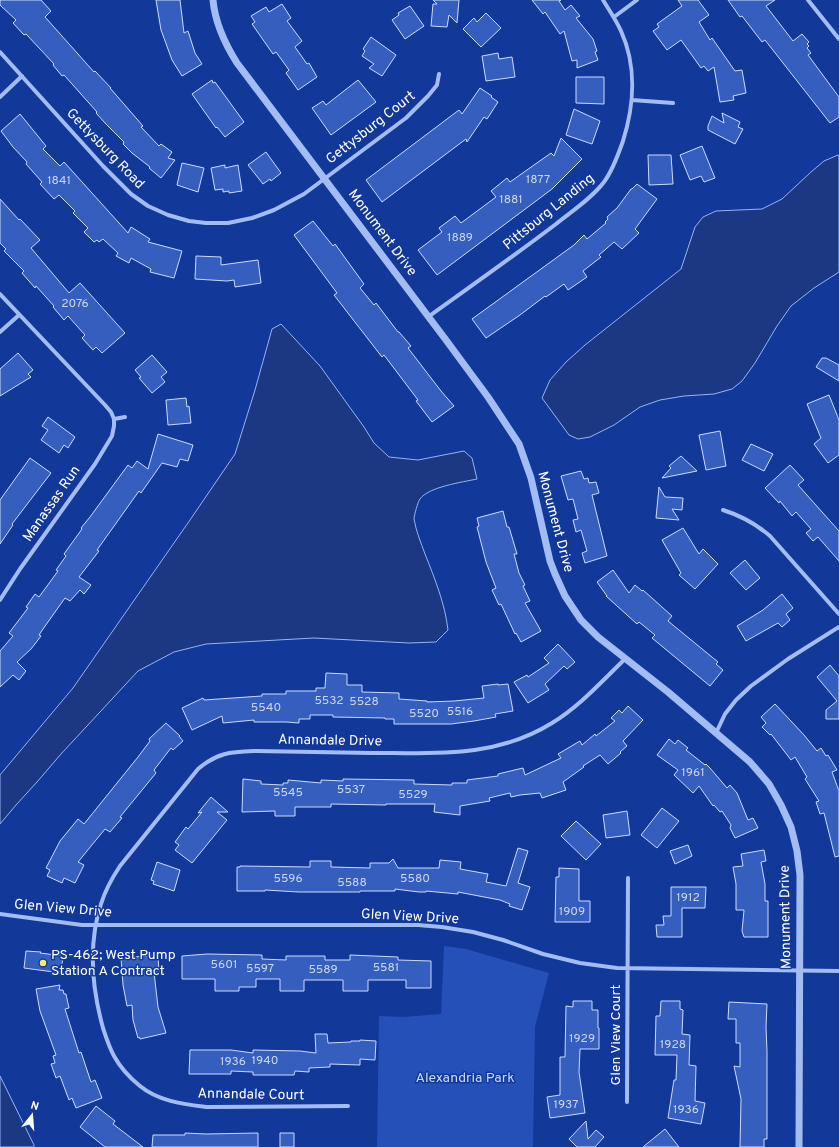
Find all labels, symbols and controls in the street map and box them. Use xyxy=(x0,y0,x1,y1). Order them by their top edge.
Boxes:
street label: Gettysburg Court xyxy=(323,88,419,168)
street label: Gettysburg Road xyxy=(62,105,148,193)
street label: Pittsburg Landing xyxy=(500,170,598,254)
house number: 1877 xyxy=(526,172,550,188)
house number: 1841 xyxy=(47,173,71,189)
street label: Monument Drive xyxy=(344,186,420,280)
house number: 1881 xyxy=(499,192,523,208)
house number: 1889 xyxy=(447,230,473,246)
house number: 2076 xyxy=(61,296,89,312)
street label: Manassas Run xyxy=(20,463,84,545)
street label: Monument Drive xyxy=(533,470,577,574)
house number: 5532 xyxy=(314,693,344,709)
house number: 5528 xyxy=(349,694,379,710)
house number: 5540 xyxy=(251,700,281,716)
house number: 5516 xyxy=(447,704,473,720)
house number: 5520 xyxy=(409,706,439,722)
street label: Annandale Drive xyxy=(278,732,382,750)
house number: 1961 xyxy=(681,765,705,781)
house number: 5537 xyxy=(337,782,365,798)
house number: 5545 xyxy=(273,785,303,801)
house number: 5529 xyxy=(398,787,428,803)
street label: Monument Drive xyxy=(777,865,795,969)
house number: 5596 xyxy=(273,871,303,887)
house number: 5580 xyxy=(400,871,430,887)
house number: 5588 xyxy=(337,875,367,891)
house number: 1912 xyxy=(676,890,700,906)
street label: Glen View Drive xyxy=(13,896,113,922)
house number: 1909 xyxy=(559,904,585,920)
street label: Glen View Drive xyxy=(361,906,459,928)
place label: PS-462; West Pump Station A Contract xyxy=(51,947,176,980)
house number: 5601 xyxy=(211,957,237,973)
marker: PS-462; West Pump Station A Contract xyxy=(38,958,48,968)
house number: 5581 xyxy=(373,960,399,976)
house number: 5597 xyxy=(246,961,274,977)
house number: 5589 xyxy=(308,962,338,978)
street label: Glen View Court xyxy=(608,985,625,1085)
house number: 1929 xyxy=(569,1031,595,1047)
house number: 1928 xyxy=(660,1037,686,1053)
house number: 1940 xyxy=(252,1053,278,1069)
house number: 1936 xyxy=(220,1054,246,1070)
park label: Alexandria Park xyxy=(415,1070,515,1087)
street label: Annandale Court xyxy=(197,1086,305,1104)
north arrow xyxy=(12,1095,52,1135)
house number: 1937 xyxy=(553,1097,579,1113)
text: N xyxy=(29,1099,40,1114)
house number: 1936 xyxy=(673,1102,699,1118)

